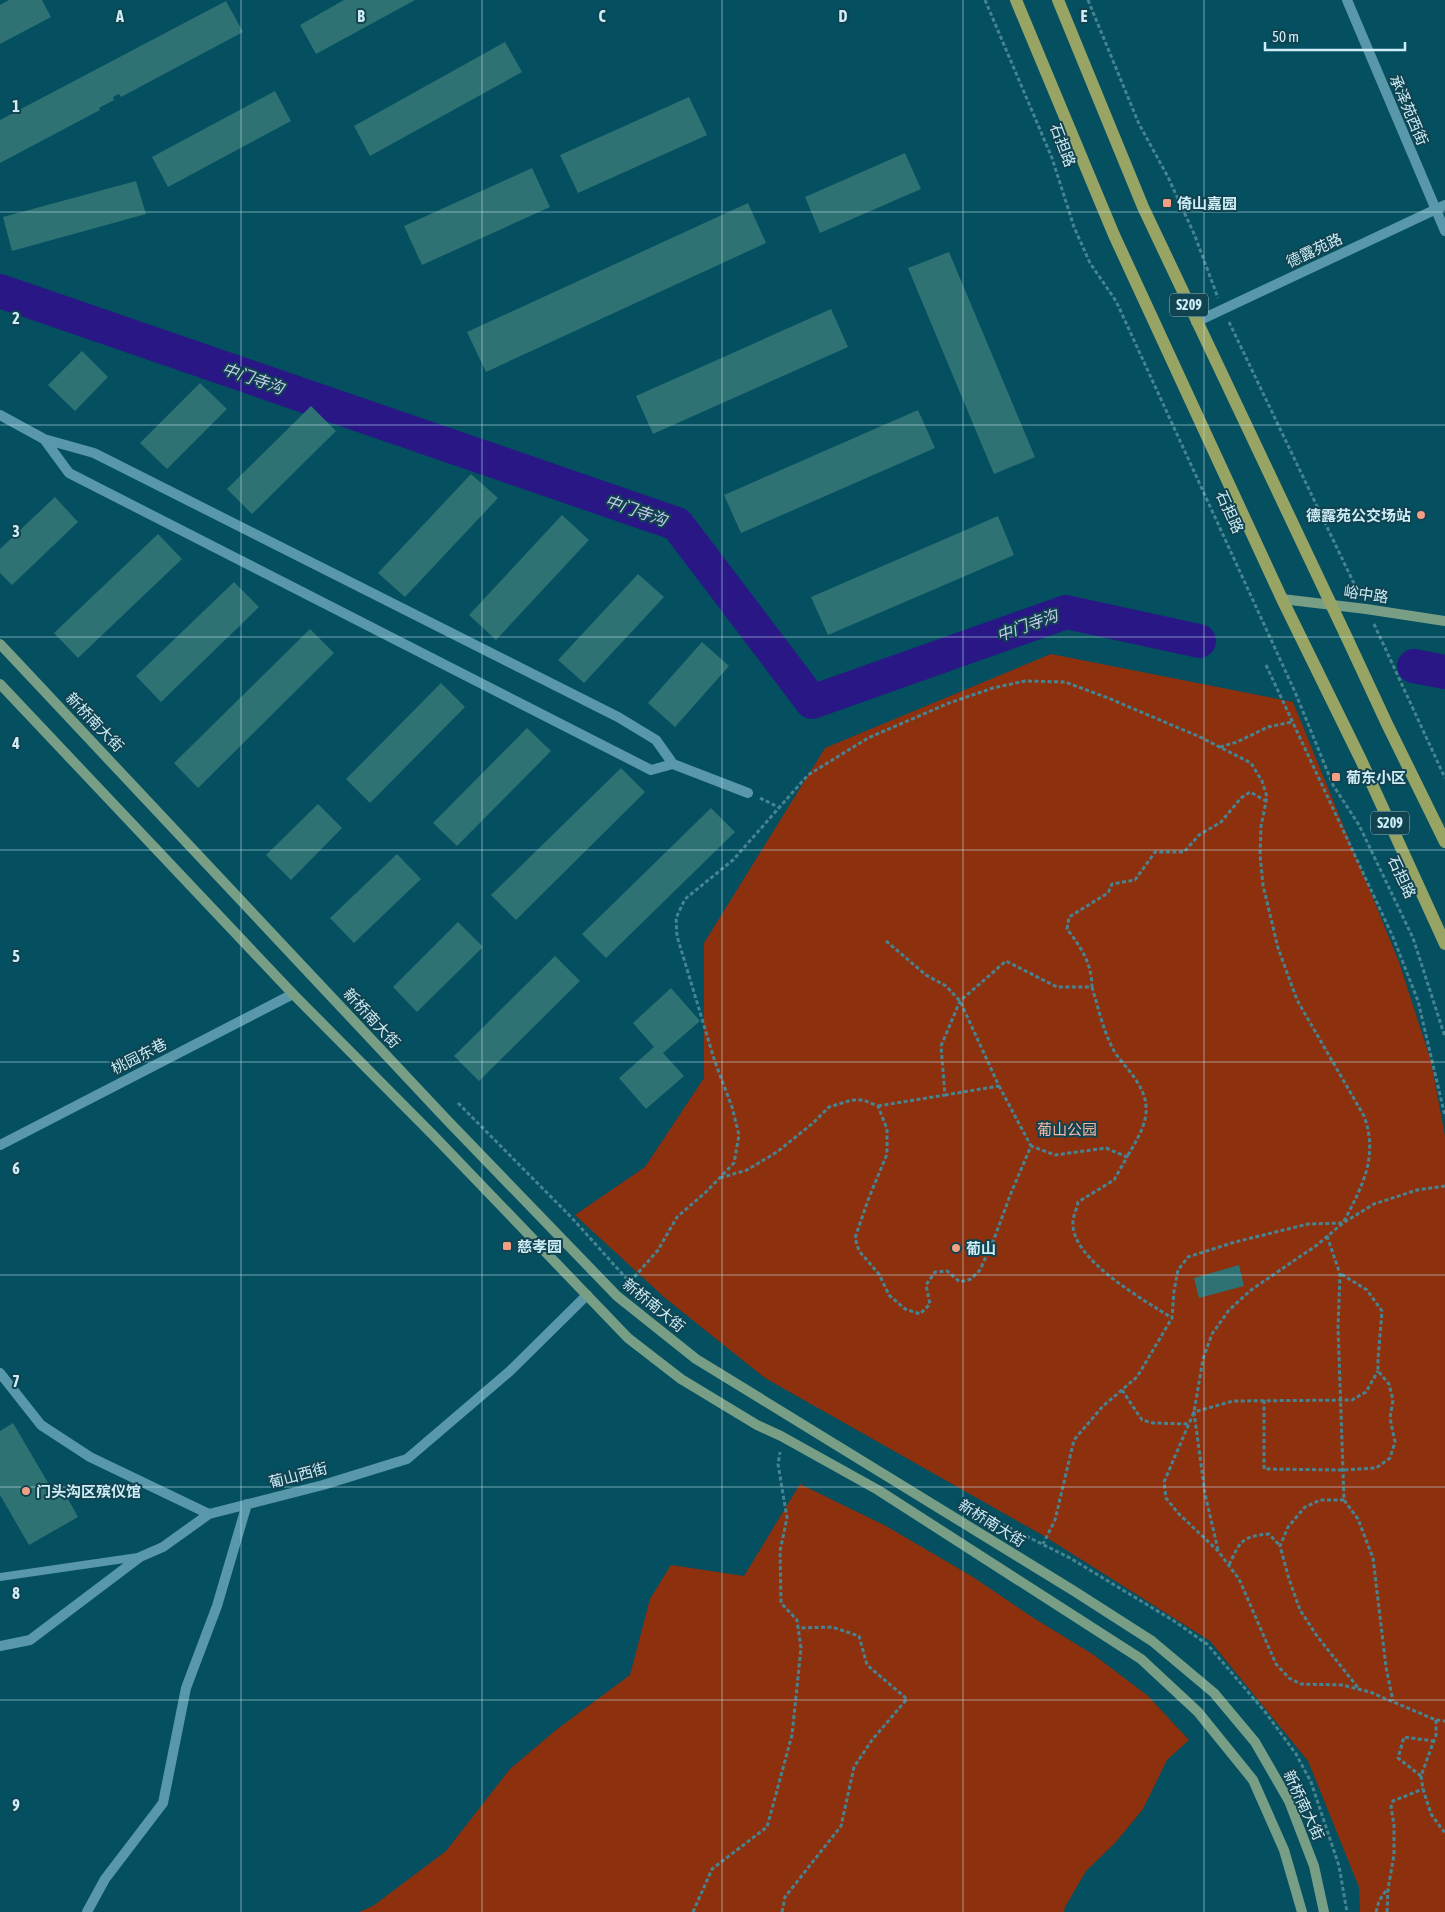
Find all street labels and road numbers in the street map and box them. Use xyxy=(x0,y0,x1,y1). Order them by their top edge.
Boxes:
street label: 承泽苑西街 xyxy=(1387,72,1431,148)
street label: 石担路 xyxy=(1047,121,1079,169)
street label: 德露苑路 xyxy=(1283,230,1345,270)
road number: S209 xyxy=(1170,294,1208,316)
street label: 石担路 xyxy=(1213,488,1247,536)
street label: 峪中路 xyxy=(1343,582,1389,606)
street label: 新桥南大街 xyxy=(63,689,127,755)
road number: S209 xyxy=(1371,811,1409,834)
street label: 石担路 xyxy=(1385,853,1419,901)
street label: 新桥南大街 xyxy=(340,985,404,1051)
street label: 桃园东巷 xyxy=(108,1035,170,1077)
street label: 新桥南大街 xyxy=(620,1275,688,1335)
street label: 葡山西街 xyxy=(267,1459,329,1491)
street label: 新桥南大街 xyxy=(956,1496,1028,1550)
street label: 新桥南大街 xyxy=(1280,1767,1328,1843)

